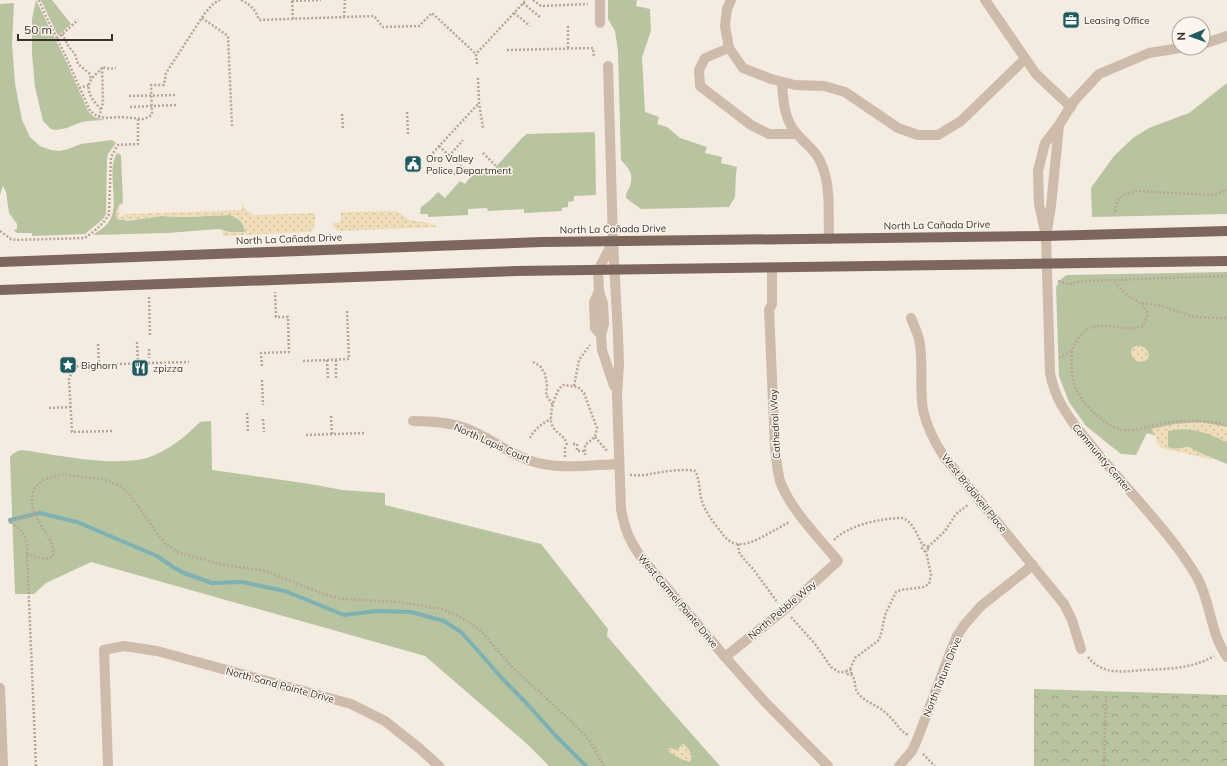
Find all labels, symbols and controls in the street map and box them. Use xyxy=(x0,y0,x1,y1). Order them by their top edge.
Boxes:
office icon: Leasing Office xyxy=(1061,10,1081,30)
place label: Leasing Office xyxy=(1084,14,1150,27)
scale bar xyxy=(18,16,112,42)
north arrow xyxy=(1171,16,1211,56)
text: 50 m xyxy=(24,22,52,37)
text: N xyxy=(1174,32,1188,41)
place label: Oro Valley Police Department xyxy=(426,152,512,177)
public building icon: Oro Valley Police Department xyxy=(403,154,423,174)
street label: North La Cañada Drive xyxy=(884,218,990,232)
street label: North La Cañada Drive xyxy=(560,222,666,236)
street label: North La Cañada Drive xyxy=(236,231,342,247)
place icon: Bighorn xyxy=(58,355,78,375)
restaurant icon: zpizza xyxy=(130,358,150,378)
place label: Bighorn xyxy=(81,359,117,372)
place label: zpizza xyxy=(153,362,183,375)
street label: Cathedral Way xyxy=(767,388,783,459)
street label: North Lapis Court xyxy=(452,420,532,466)
street label: Community Center xyxy=(1070,421,1135,495)
street label: West Bridalveil Place xyxy=(938,451,1010,535)
street label: West Carmel Pointe Drive xyxy=(635,551,721,651)
street label: North Pebble Way xyxy=(745,577,819,642)
street label: North Tatum Drive xyxy=(920,635,964,719)
street label: North Sand Pointe Drive xyxy=(224,664,336,706)

